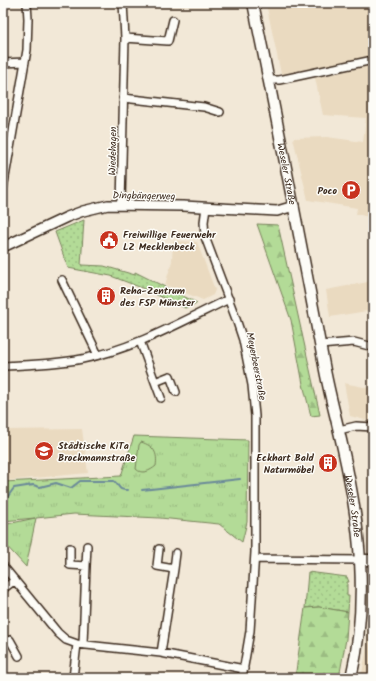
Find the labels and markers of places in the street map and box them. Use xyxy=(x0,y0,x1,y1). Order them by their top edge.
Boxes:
parking icon: Poco xyxy=(340,179,362,201)
place label: Poco xyxy=(318,183,337,199)
place label: Freiwillige Feuerwehr LZ Mecklenbeck xyxy=(123,227,216,255)
public building icon: Freiwillige Feuerwehr LZ Mecklenbeck xyxy=(98,229,120,251)
place label: Reha-Zentrum des FSP Münster xyxy=(120,283,195,311)
building icon: Reha-Zentrum des FSP Münster xyxy=(95,285,117,307)
place label: Städtische KiTa Brockmannstraße xyxy=(58,438,135,466)
school or university icon: Städtische KiTa Brockmannstraße xyxy=(33,440,55,462)
place label: Eckhart Bald Naturmöbel xyxy=(257,450,315,478)
building icon: Eckhart Bald Naturmöbel xyxy=(317,452,339,474)

